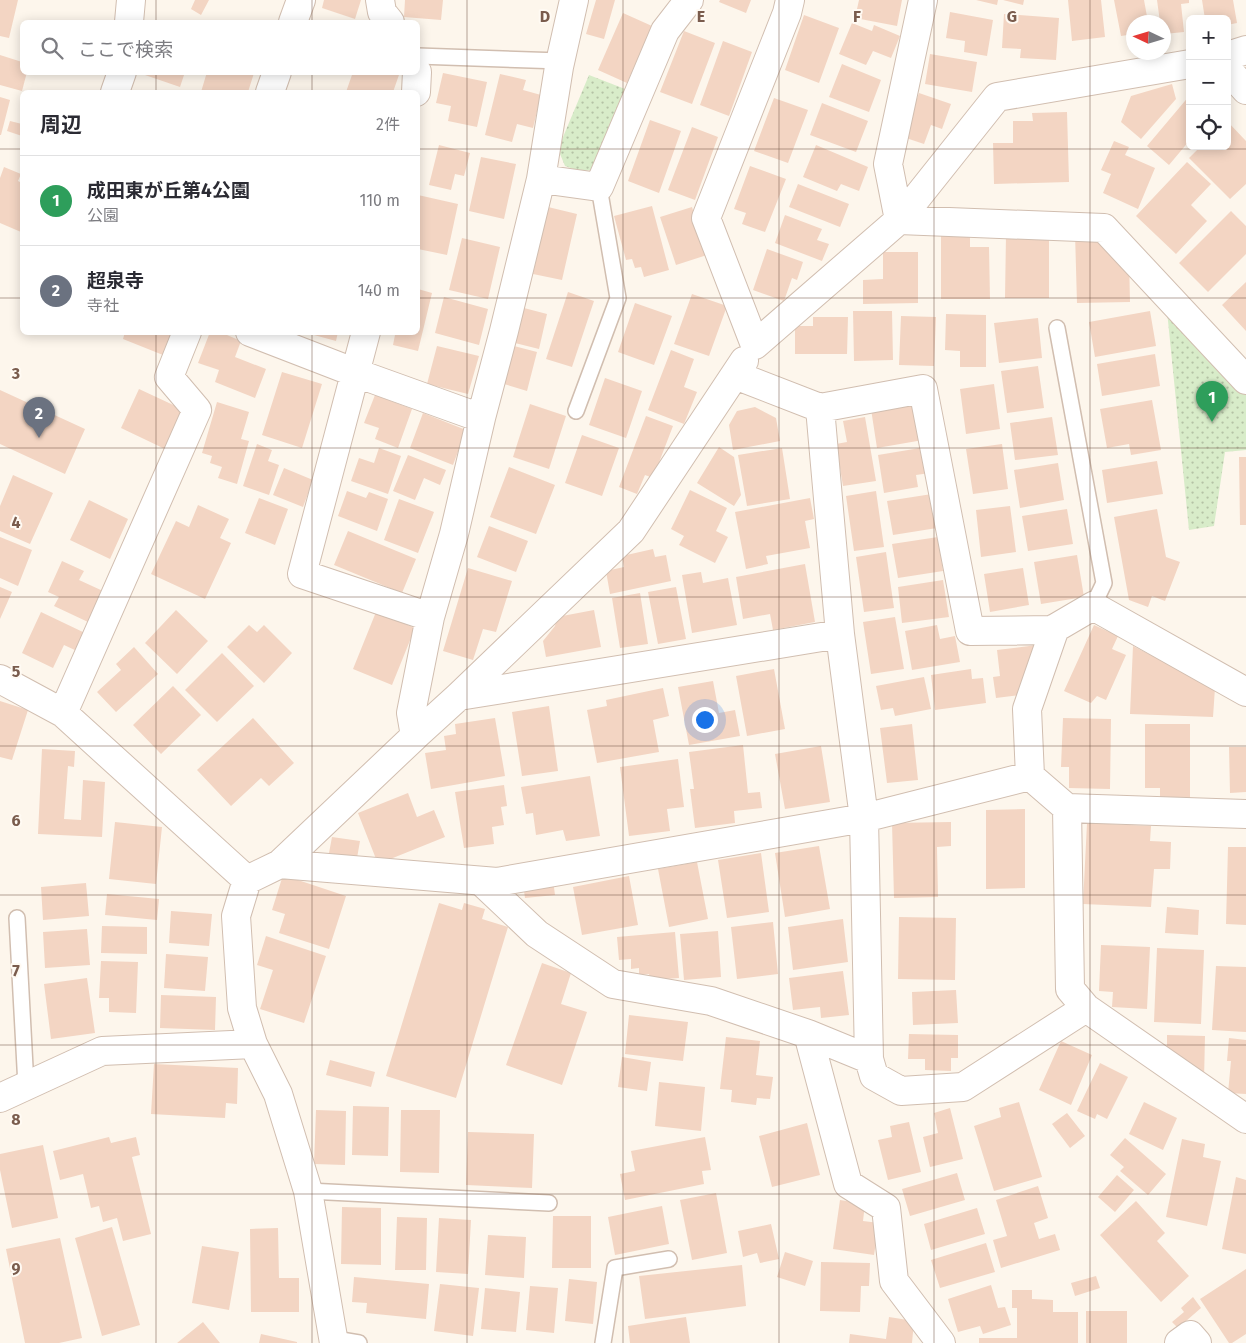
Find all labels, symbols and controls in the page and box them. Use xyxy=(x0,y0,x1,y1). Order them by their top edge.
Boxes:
text: D xyxy=(540,7,550,26)
text: E xyxy=(697,7,705,26)
text: F xyxy=(853,7,861,26)
text: G xyxy=(1007,7,1017,26)
north arrow xyxy=(1126,15,1171,60)
map controls xyxy=(1186,15,1231,150)
button: + xyxy=(1186,15,1231,60)
search box xyxy=(20,20,420,75)
icon: search xyxy=(38,34,66,62)
text: ここで検索 xyxy=(78,38,173,61)
button: − xyxy=(1186,60,1231,105)
button: locate xyxy=(1186,105,1231,150)
text: 周辺 xyxy=(40,112,82,138)
text: 2件 xyxy=(376,115,400,134)
text: 成田東が丘第4公園 xyxy=(87,179,250,202)
text: 1 xyxy=(52,191,60,210)
text: 110 m xyxy=(359,191,400,210)
text: 公園 xyxy=(87,206,119,225)
text: 超泉寺 xyxy=(87,269,144,292)
text: 2 xyxy=(52,281,60,300)
text: 140 m xyxy=(358,281,400,300)
text: 寺社 xyxy=(87,296,119,315)
text: 3 xyxy=(11,364,20,383)
pin: 1 xyxy=(1196,381,1228,422)
pin: 2 xyxy=(23,397,55,438)
text: 4 xyxy=(11,513,21,532)
text: 5 xyxy=(12,662,21,681)
your location xyxy=(692,707,718,733)
text: 6 xyxy=(11,811,21,830)
text: 7 xyxy=(12,961,20,980)
text: 8 xyxy=(11,1110,21,1129)
text: 9 xyxy=(12,1259,21,1278)

